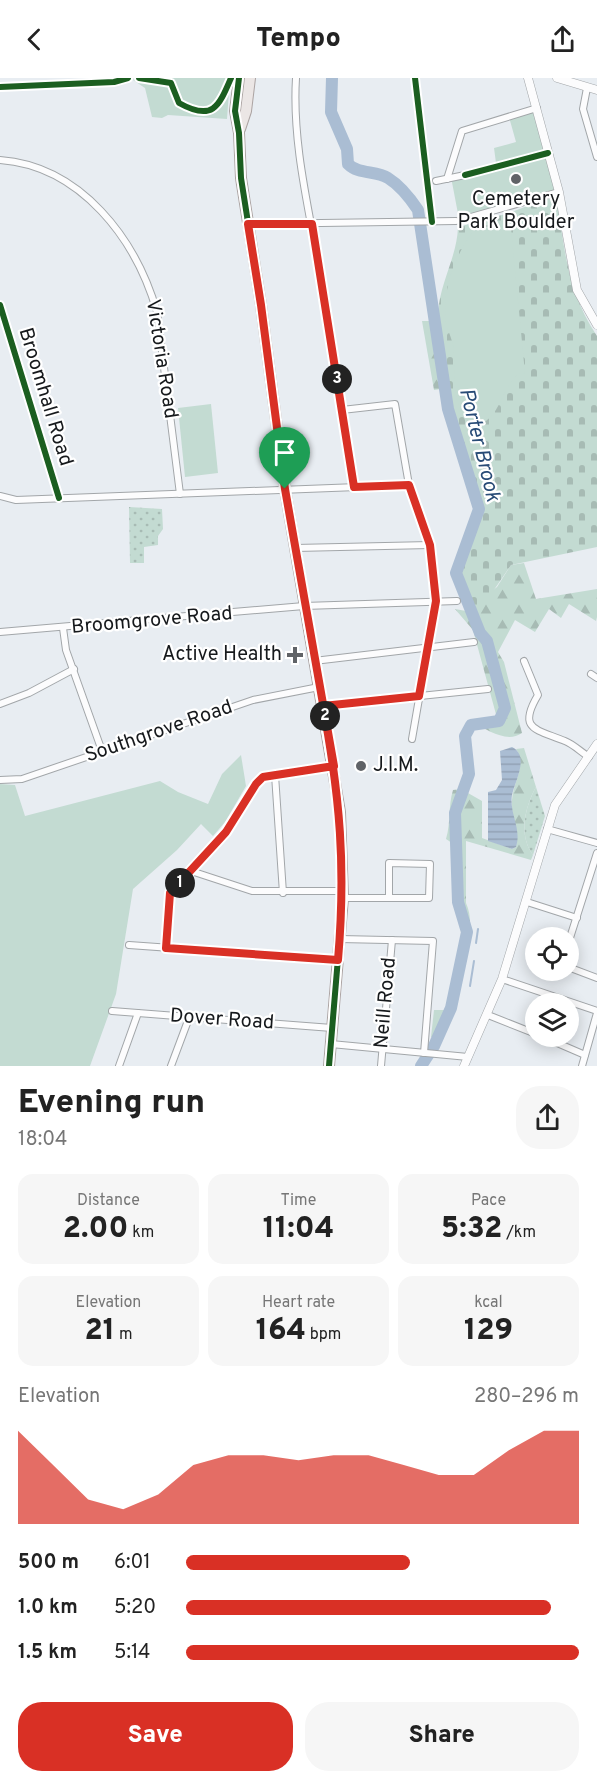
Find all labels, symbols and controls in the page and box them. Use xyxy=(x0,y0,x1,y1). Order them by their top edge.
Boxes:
text: Tempo xyxy=(256,22,341,56)
icon: back xyxy=(18,23,51,56)
icon: share xyxy=(546,23,579,56)
marker: Cemetery Park Boulder xyxy=(509,172,523,186)
place label: Cemetery Park Boulder xyxy=(458,187,575,236)
street label: Victoria Road xyxy=(139,297,183,421)
street label: Broomhall Road xyxy=(12,325,78,469)
pin: 3 xyxy=(322,364,352,394)
text: 3 xyxy=(332,369,342,389)
water label: Porter Brook xyxy=(452,386,506,505)
pin xyxy=(259,427,310,489)
icon: arrive xyxy=(268,436,301,469)
street label: Broomgrove Road xyxy=(70,601,234,641)
place label: Active Health xyxy=(162,642,282,668)
marker: Active Health xyxy=(286,646,304,664)
street label: Southgrove Road xyxy=(82,695,236,769)
pin: 2 xyxy=(310,701,340,731)
text: 2 xyxy=(320,706,330,726)
place label: J.I.M. xyxy=(373,753,418,779)
marker: J.I.M. xyxy=(354,759,368,773)
pin: 1 xyxy=(165,868,195,898)
text: 1 xyxy=(177,873,183,893)
map controls xyxy=(525,927,579,1047)
button: locate xyxy=(525,927,579,981)
street label: Neill Road xyxy=(369,956,403,1050)
button: layers xyxy=(525,993,579,1047)
street label: Dover Road xyxy=(169,1003,275,1037)
text: Evening run xyxy=(18,1083,205,1125)
button: share xyxy=(516,1086,579,1149)
text: 18:04 xyxy=(18,1127,67,1153)
text: Distance xyxy=(77,1191,140,1211)
text: Time xyxy=(281,1191,316,1211)
text: Pace xyxy=(471,1191,506,1211)
text: 2.00 xyxy=(63,1211,128,1248)
text: 11:04 xyxy=(263,1211,334,1248)
text: 5:32 xyxy=(441,1211,502,1248)
text: km xyxy=(128,1223,154,1243)
text: /km xyxy=(502,1223,536,1243)
text: Elevation xyxy=(76,1293,141,1313)
text: Heart rate xyxy=(262,1293,335,1313)
text: kcal xyxy=(474,1293,503,1313)
text: 21 xyxy=(85,1313,115,1350)
text: 164 xyxy=(256,1313,306,1350)
text: 129 xyxy=(464,1313,513,1350)
text: m xyxy=(115,1325,132,1345)
text: bpm xyxy=(306,1325,341,1345)
text: Elevation xyxy=(18,1384,100,1410)
text: 280–296 m xyxy=(474,1384,579,1410)
text: 500 m xyxy=(18,1550,79,1576)
text: 6:01 xyxy=(114,1550,151,1576)
text: 1.0 km xyxy=(18,1595,78,1621)
text: 5:20 xyxy=(114,1595,156,1621)
text: 1.5 km xyxy=(18,1640,77,1666)
text: 5:14 xyxy=(114,1640,150,1666)
button: Save xyxy=(18,1702,293,1771)
button: Share xyxy=(305,1702,579,1771)

